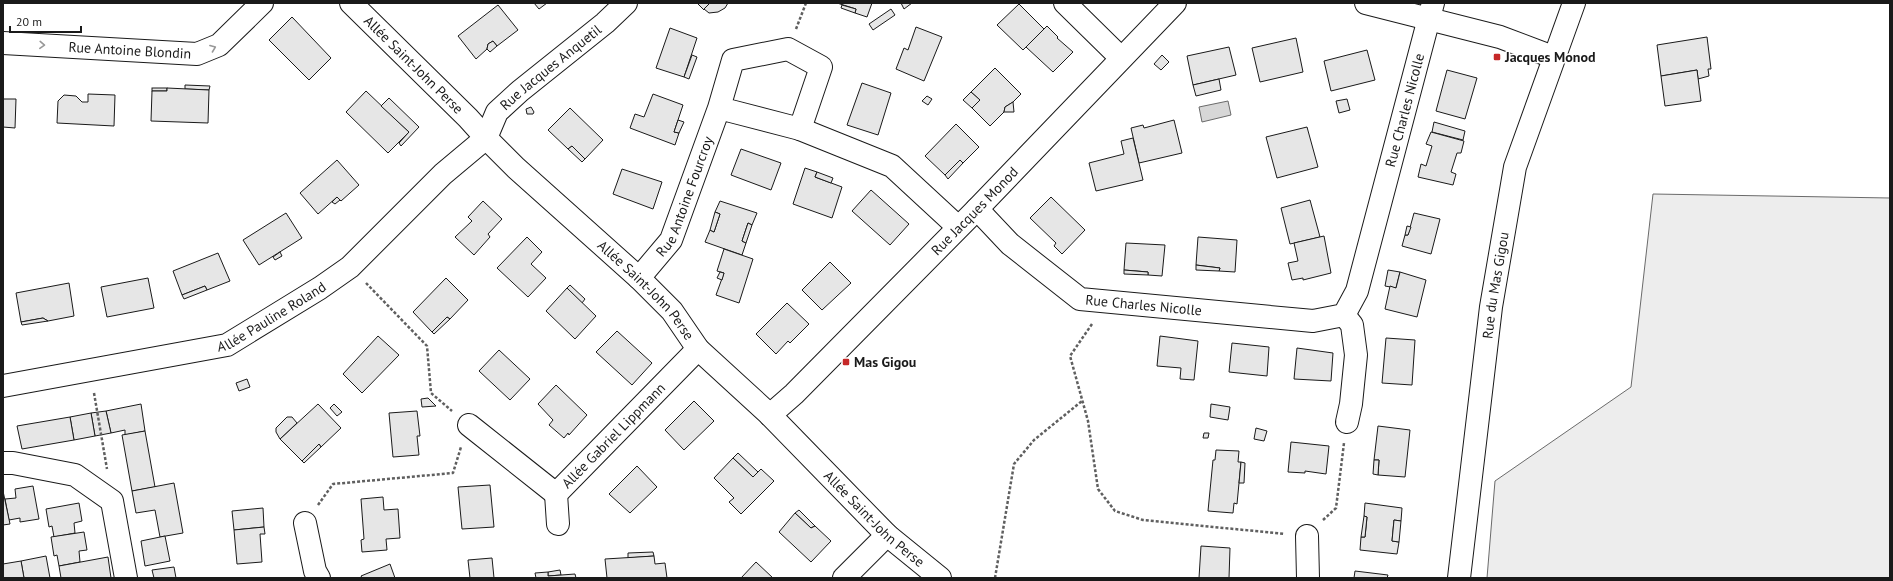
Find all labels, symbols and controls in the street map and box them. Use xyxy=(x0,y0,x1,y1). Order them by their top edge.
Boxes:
scale bar xyxy=(10,8,81,34)
street label: Allée Saint-John Perse xyxy=(360,12,467,117)
text: 20 m xyxy=(16,14,42,29)
street label: Rue Jacques Anquetil xyxy=(496,21,605,114)
street label: Rue Antoine Blondin xyxy=(68,38,192,63)
one-way arrow xyxy=(39,41,45,50)
one-way arrow xyxy=(209,44,216,52)
place label: Jacques Monod xyxy=(1504,48,1595,66)
street label: Rue Charles Nicolle xyxy=(1381,51,1428,169)
marker: Jacques Monod xyxy=(1492,52,1502,62)
street label: Rue Antoine Fourcroy xyxy=(652,134,717,260)
street label: Rue Jacques Monod xyxy=(927,163,1022,259)
street label: Rue du Mas Gigou xyxy=(1478,230,1513,340)
street label: Allée Saint-John Perse xyxy=(594,236,698,343)
street label: Allée Pauline Roland xyxy=(216,278,329,356)
street label: Rue Charles Nicolle xyxy=(1085,291,1203,319)
place label: Mas Gigou xyxy=(854,353,916,371)
marker: Mas Gigou xyxy=(841,357,851,367)
street label: Allée Gabriel Lippmann xyxy=(558,379,669,492)
street label: Allée Saint-John Perse xyxy=(820,467,928,571)

